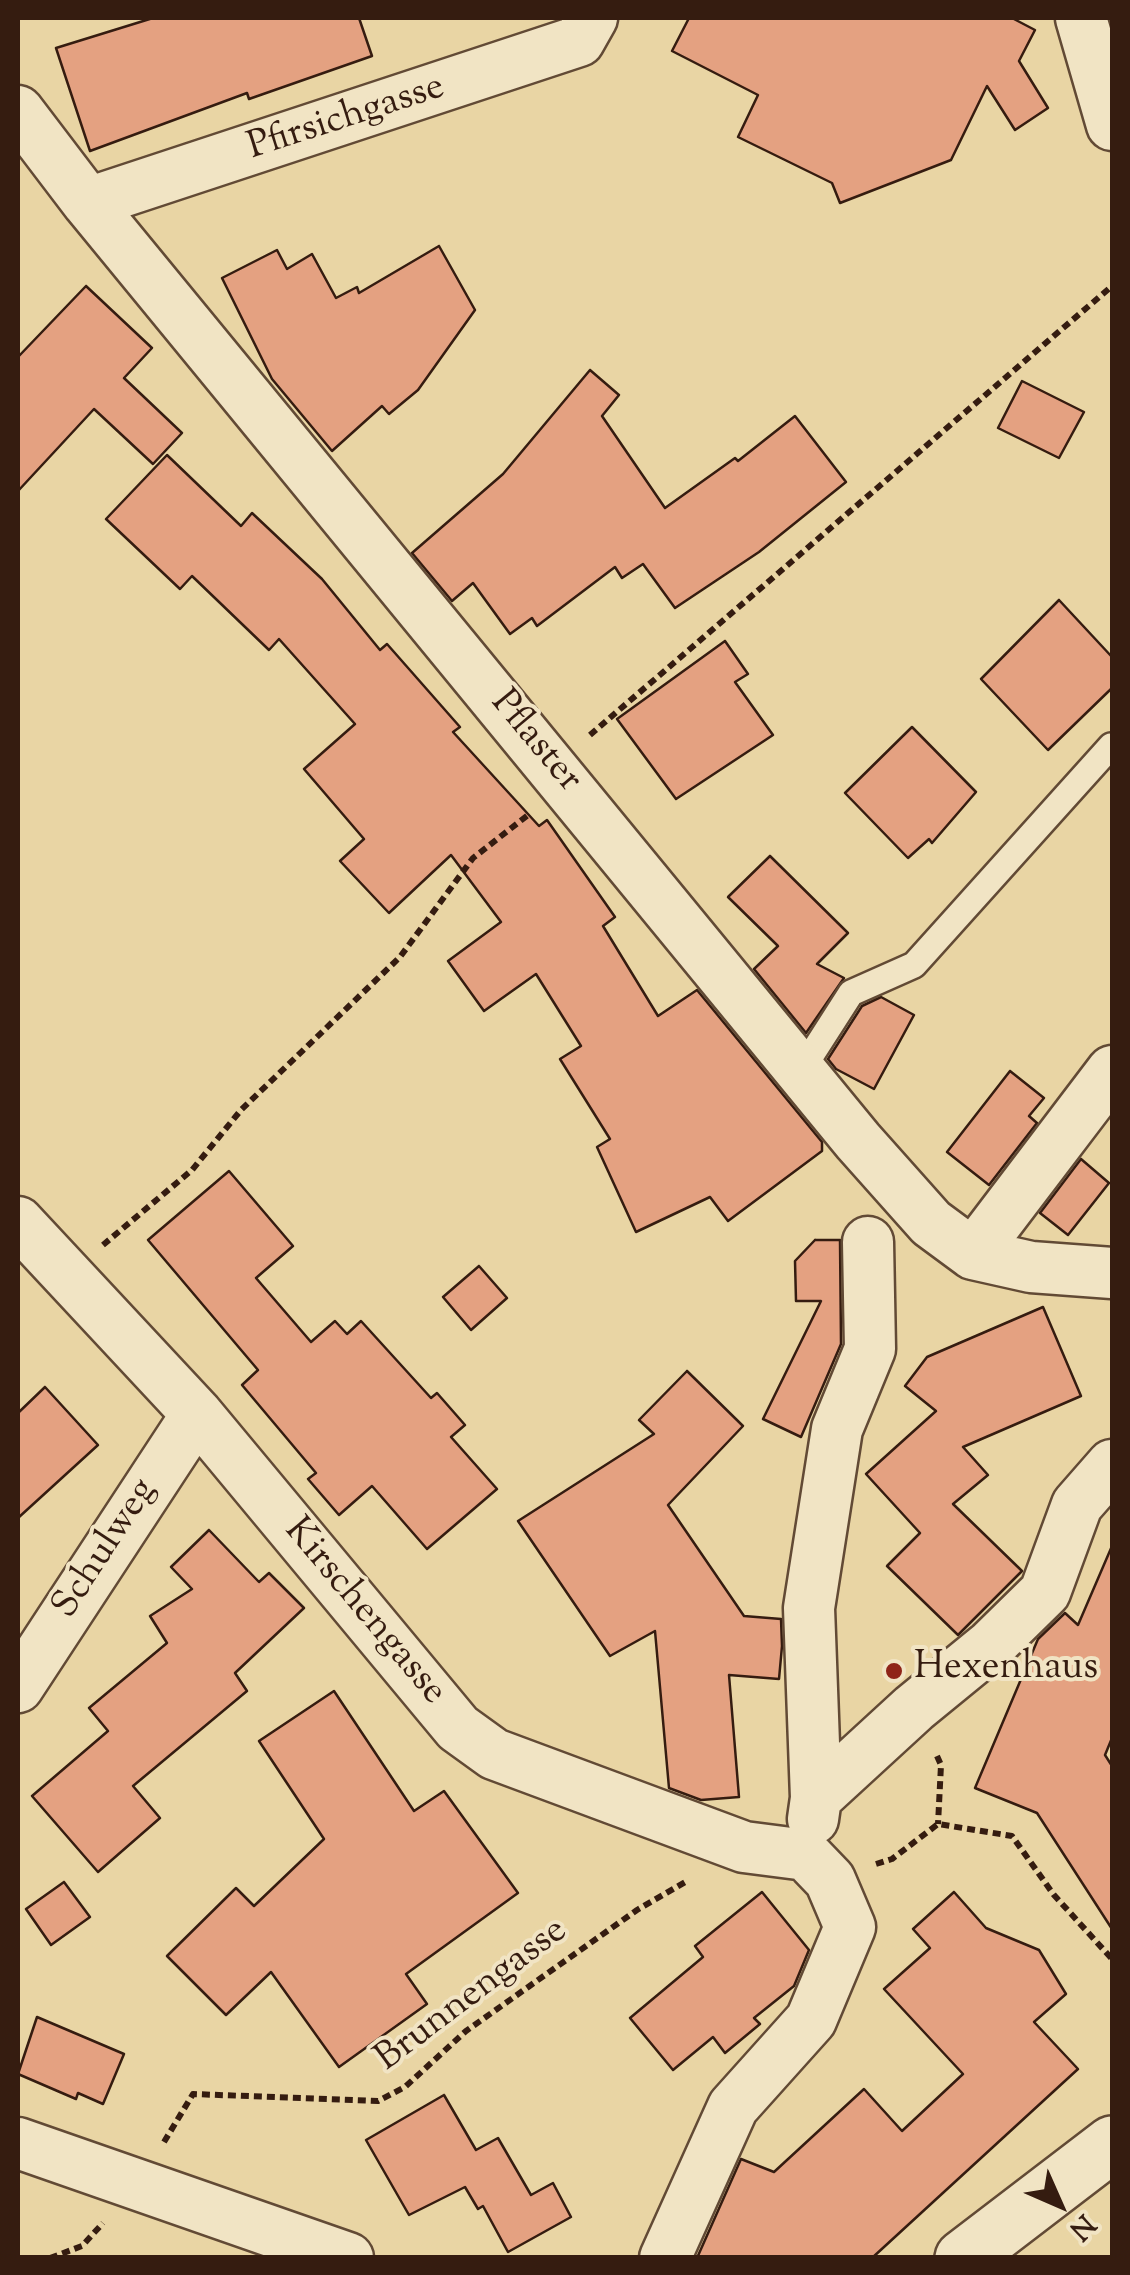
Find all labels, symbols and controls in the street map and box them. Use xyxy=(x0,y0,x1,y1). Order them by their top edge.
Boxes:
street label: Pfirsichgasse xyxy=(243,67,451,173)
street label: Pflaster xyxy=(478,683,590,803)
street label: Schulweg xyxy=(45,1472,169,1628)
street label: Kirschengasse xyxy=(272,1510,454,1716)
place label: Hexenhaus xyxy=(914,1648,1098,1694)
marker: Hexenhaus xyxy=(883,1660,905,1682)
street label: Brunnengasse xyxy=(368,1910,578,2084)
north arrow xyxy=(1010,2155,1110,2255)
text: N xyxy=(1059,2204,1103,2248)

